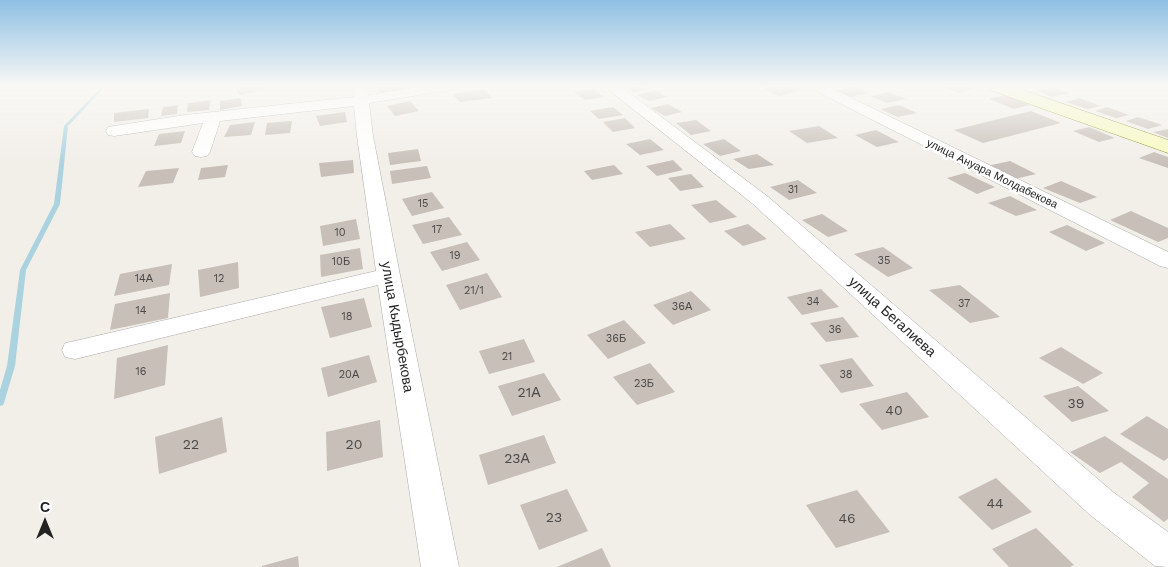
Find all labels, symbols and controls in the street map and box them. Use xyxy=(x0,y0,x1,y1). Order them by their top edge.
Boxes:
street label: улица Ануара Молдабекова xyxy=(924,136,1060,212)
house number: 31 xyxy=(788,183,798,197)
house number: 15 xyxy=(418,197,428,211)
house number: 17 xyxy=(432,223,442,237)
house number: 10 xyxy=(334,226,346,240)
house number: 19 xyxy=(449,249,461,263)
house number: 35 xyxy=(878,254,890,268)
house number: 10Б xyxy=(332,255,350,269)
street label: улица Кыдырбекова xyxy=(377,260,417,394)
house number: 14А xyxy=(135,272,153,286)
house number: 12 xyxy=(214,272,224,286)
street label: улица Бегалиева xyxy=(845,273,939,361)
house number: 21/1 xyxy=(464,284,484,298)
house number: 34 xyxy=(806,295,820,309)
house number: 37 xyxy=(958,297,970,311)
house number: 36А xyxy=(672,300,692,314)
house number: 14 xyxy=(135,304,147,318)
house number: 18 xyxy=(341,310,353,324)
house number: 36 xyxy=(828,323,842,337)
house number: 36Б xyxy=(606,332,626,346)
house number: 21 xyxy=(502,350,512,364)
house number: 16 xyxy=(136,365,146,379)
house number: 20А xyxy=(339,368,359,382)
house number: 38 xyxy=(839,368,853,382)
house number: 23Б xyxy=(634,377,654,391)
house number: 21А xyxy=(518,385,540,401)
house number: 39 xyxy=(1068,396,1084,412)
house number: 40 xyxy=(885,403,903,419)
house number: 22 xyxy=(183,437,199,453)
house number: 20 xyxy=(346,437,362,453)
house number: 23А xyxy=(504,451,530,467)
house number: 44 xyxy=(986,496,1004,512)
north arrow xyxy=(20,497,70,547)
text: С xyxy=(40,499,50,515)
house number: 23 xyxy=(546,510,562,526)
house number: 46 xyxy=(838,511,856,527)

